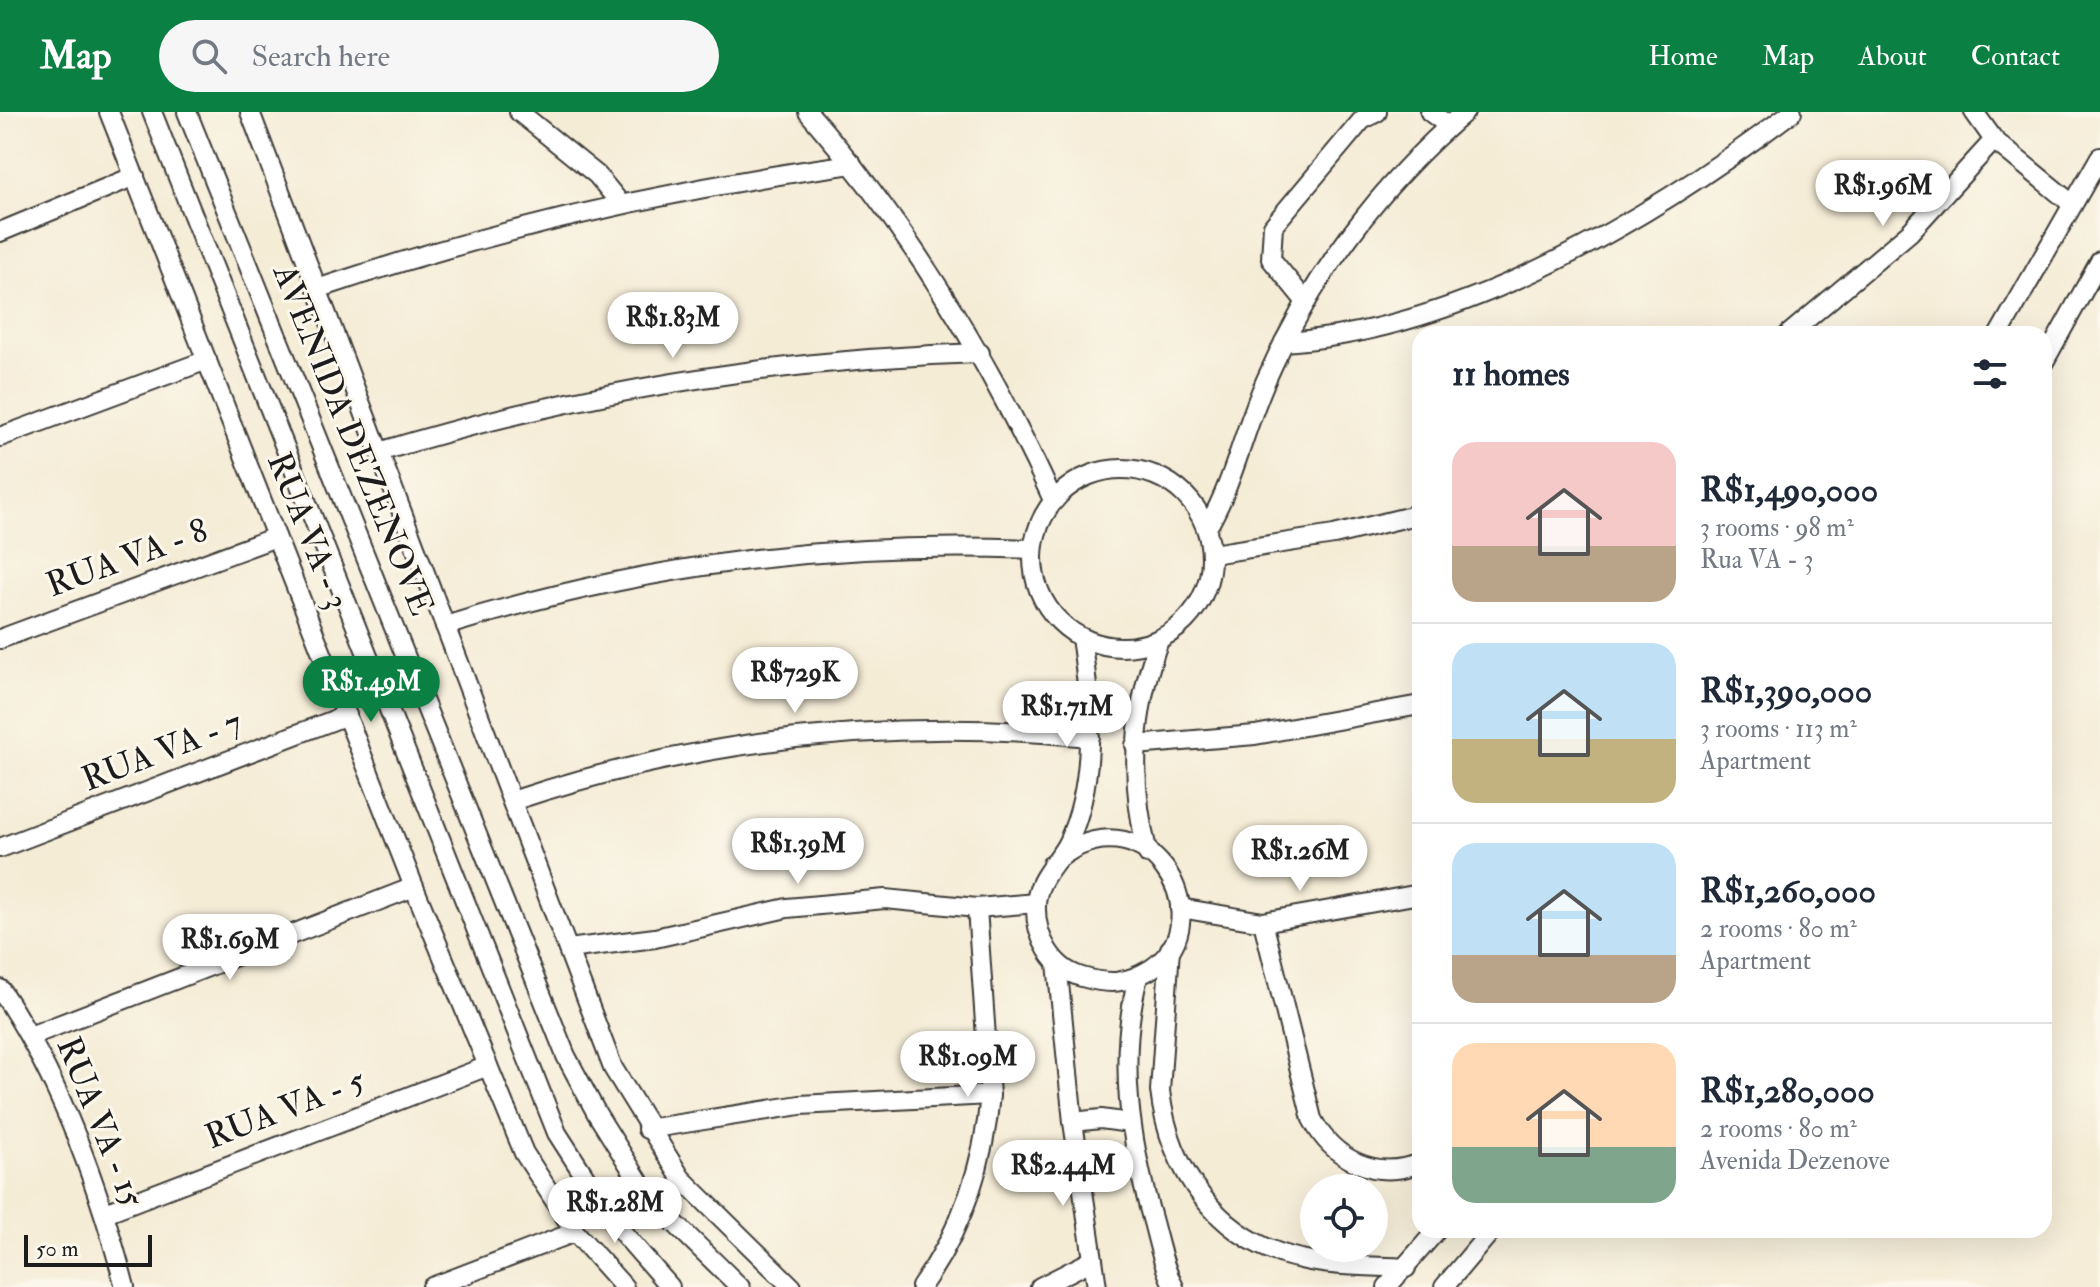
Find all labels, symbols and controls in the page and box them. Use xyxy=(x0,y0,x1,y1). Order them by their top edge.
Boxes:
search box xyxy=(159,20,719,92)
text: Map xyxy=(40,32,111,80)
icon: search xyxy=(187,34,231,78)
text: Search here xyxy=(251,38,390,75)
text: Home xyxy=(1648,39,1718,74)
text: Map xyxy=(1762,39,1814,74)
text: About xyxy=(1858,39,1927,74)
text: Contact xyxy=(1971,39,2060,74)
pin: R$1.96M xyxy=(1809,160,1957,228)
text: R$1.96M xyxy=(1833,170,1933,202)
street label: AVENIDA DEZENOVE xyxy=(262,257,443,622)
pin: R$1.83M xyxy=(599,292,747,360)
text: R$1.83M xyxy=(626,302,721,334)
icon: filters xyxy=(1968,352,2012,396)
text: 11 homes xyxy=(1452,353,1570,396)
street label: RUA VA - 3 xyxy=(257,446,359,616)
text: R$1,490,000 xyxy=(1700,469,1878,512)
icon: home xyxy=(1516,474,1612,570)
street label: RUA VA - 8 xyxy=(41,509,213,607)
text: 3 rooms · 98 m² xyxy=(1700,512,1854,544)
text: Rua VA - 3 xyxy=(1700,544,1813,576)
pin: R$729K xyxy=(730,647,860,715)
pin: R$1.49M xyxy=(297,656,445,724)
text: R$729K xyxy=(750,657,840,689)
text: R$1.49M xyxy=(321,666,421,698)
text: R$1,390,000 xyxy=(1700,670,1872,713)
icon: home xyxy=(1516,675,1612,771)
pin: R$1.71M xyxy=(993,681,1141,749)
text: R$1.71M xyxy=(1020,691,1114,723)
street label: RUA VA - 7 xyxy=(76,701,248,801)
text: 3 rooms · 113 m² xyxy=(1700,713,1857,745)
text: Apartment xyxy=(1700,745,1811,777)
pin: R$1.39M xyxy=(724,818,872,886)
pin: R$1.26M xyxy=(1226,825,1374,893)
text: R$1.39M xyxy=(750,828,846,860)
text: R$1.26M xyxy=(1250,835,1350,867)
text: R$1,260,000 xyxy=(1700,870,1876,913)
icon: home xyxy=(1516,875,1612,971)
text: 2 rooms · 80 m² xyxy=(1700,913,1857,945)
pin: R$1.69M xyxy=(156,914,304,982)
text: R$1.69M xyxy=(180,924,280,956)
text: Apartment xyxy=(1700,945,1811,977)
street label: RUA VA - 15 xyxy=(46,1031,154,1213)
pin: R$1.09M xyxy=(894,1031,1042,1099)
text: R$1.09M xyxy=(918,1041,1018,1073)
street label: RUA VA - 5 xyxy=(199,1059,371,1159)
text: R$1,280,000 xyxy=(1700,1070,1875,1113)
icon: home xyxy=(1516,1075,1612,1171)
text: 2 rooms · 80 m² xyxy=(1700,1113,1857,1145)
pin: R$2.44M xyxy=(989,1140,1137,1208)
text: Avenida Dezenove xyxy=(1700,1145,1890,1177)
text: R$2.44M xyxy=(1010,1150,1116,1182)
map controls xyxy=(1300,1174,1388,1262)
button: locate xyxy=(1300,1174,1388,1262)
pin: R$1.28M xyxy=(541,1177,689,1245)
text: R$1.28M xyxy=(566,1187,664,1219)
scale bar xyxy=(24,1231,152,1267)
text: 50 m xyxy=(36,1235,78,1263)

